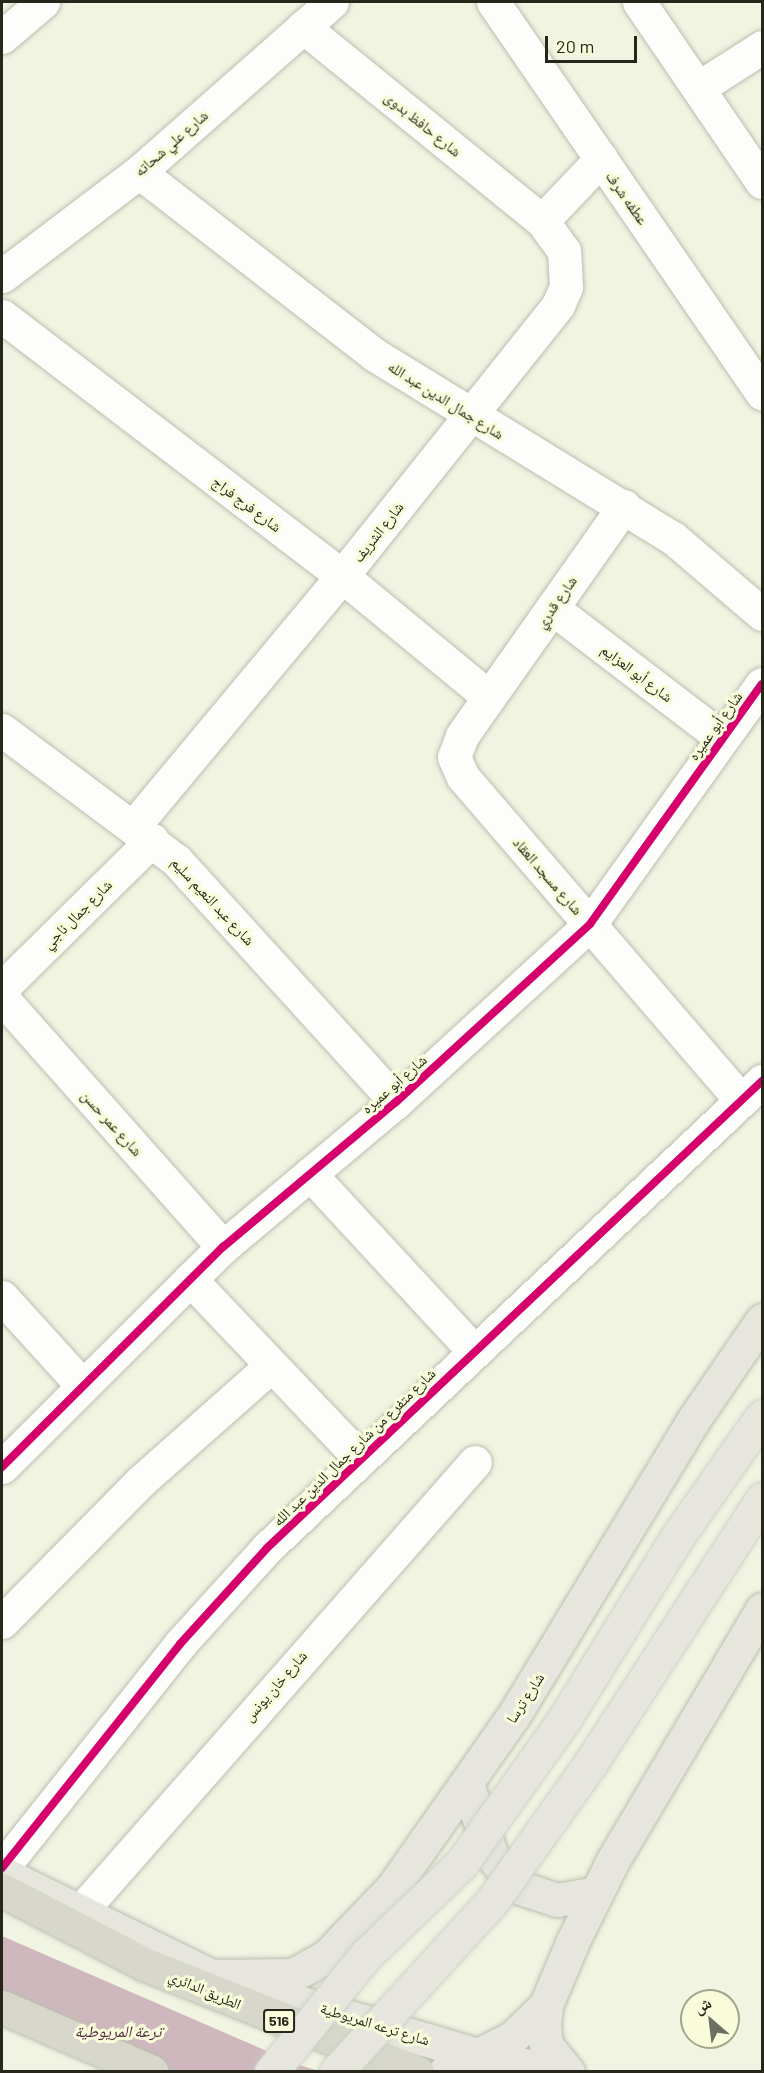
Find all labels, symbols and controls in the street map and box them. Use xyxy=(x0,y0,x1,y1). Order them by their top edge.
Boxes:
scale bar xyxy=(548,24,640,62)
text: 20 m xyxy=(556,35,594,57)
street label: شارع حافظ بدوى xyxy=(381,88,465,160)
street label: شارع علي شحاته xyxy=(131,106,211,180)
street label: عطفه شرف xyxy=(602,168,652,228)
street label: شارع جمال الدين عبد الله xyxy=(385,357,507,443)
street label: شارع فرج فراج xyxy=(209,472,285,536)
street label: شارع الشريف xyxy=(349,498,407,566)
street label: شارع قدري xyxy=(531,572,581,632)
street label: شارع أبو العزايم xyxy=(598,640,676,706)
street label: شارع أبو عميره xyxy=(684,688,746,764)
street label: شارع مسجد العقاد xyxy=(509,833,587,919)
street label: شارع عبد النعيم سليم xyxy=(168,853,258,949)
street label: شارع جمال ناجي xyxy=(39,876,115,952)
street label: شارع أبو عميره xyxy=(358,1051,430,1117)
street label: شارع عمر حسن xyxy=(78,1086,146,1160)
street label: شارع متفرع من شارع جمال الدين عبد الله xyxy=(269,1364,439,1530)
street label: شارع خان يونس xyxy=(239,1647,311,1725)
street label: شارع ترسا xyxy=(502,1669,548,1727)
street label: الطريق الدائري xyxy=(166,1967,244,2013)
north arrow xyxy=(680,1989,740,2049)
text: ش xyxy=(690,1992,714,2017)
street label: شارع ترعه المريوطية xyxy=(318,1999,432,2049)
road number: 516 xyxy=(262,2010,296,2032)
water label: ترعة المريوطية xyxy=(74,2021,162,2041)

